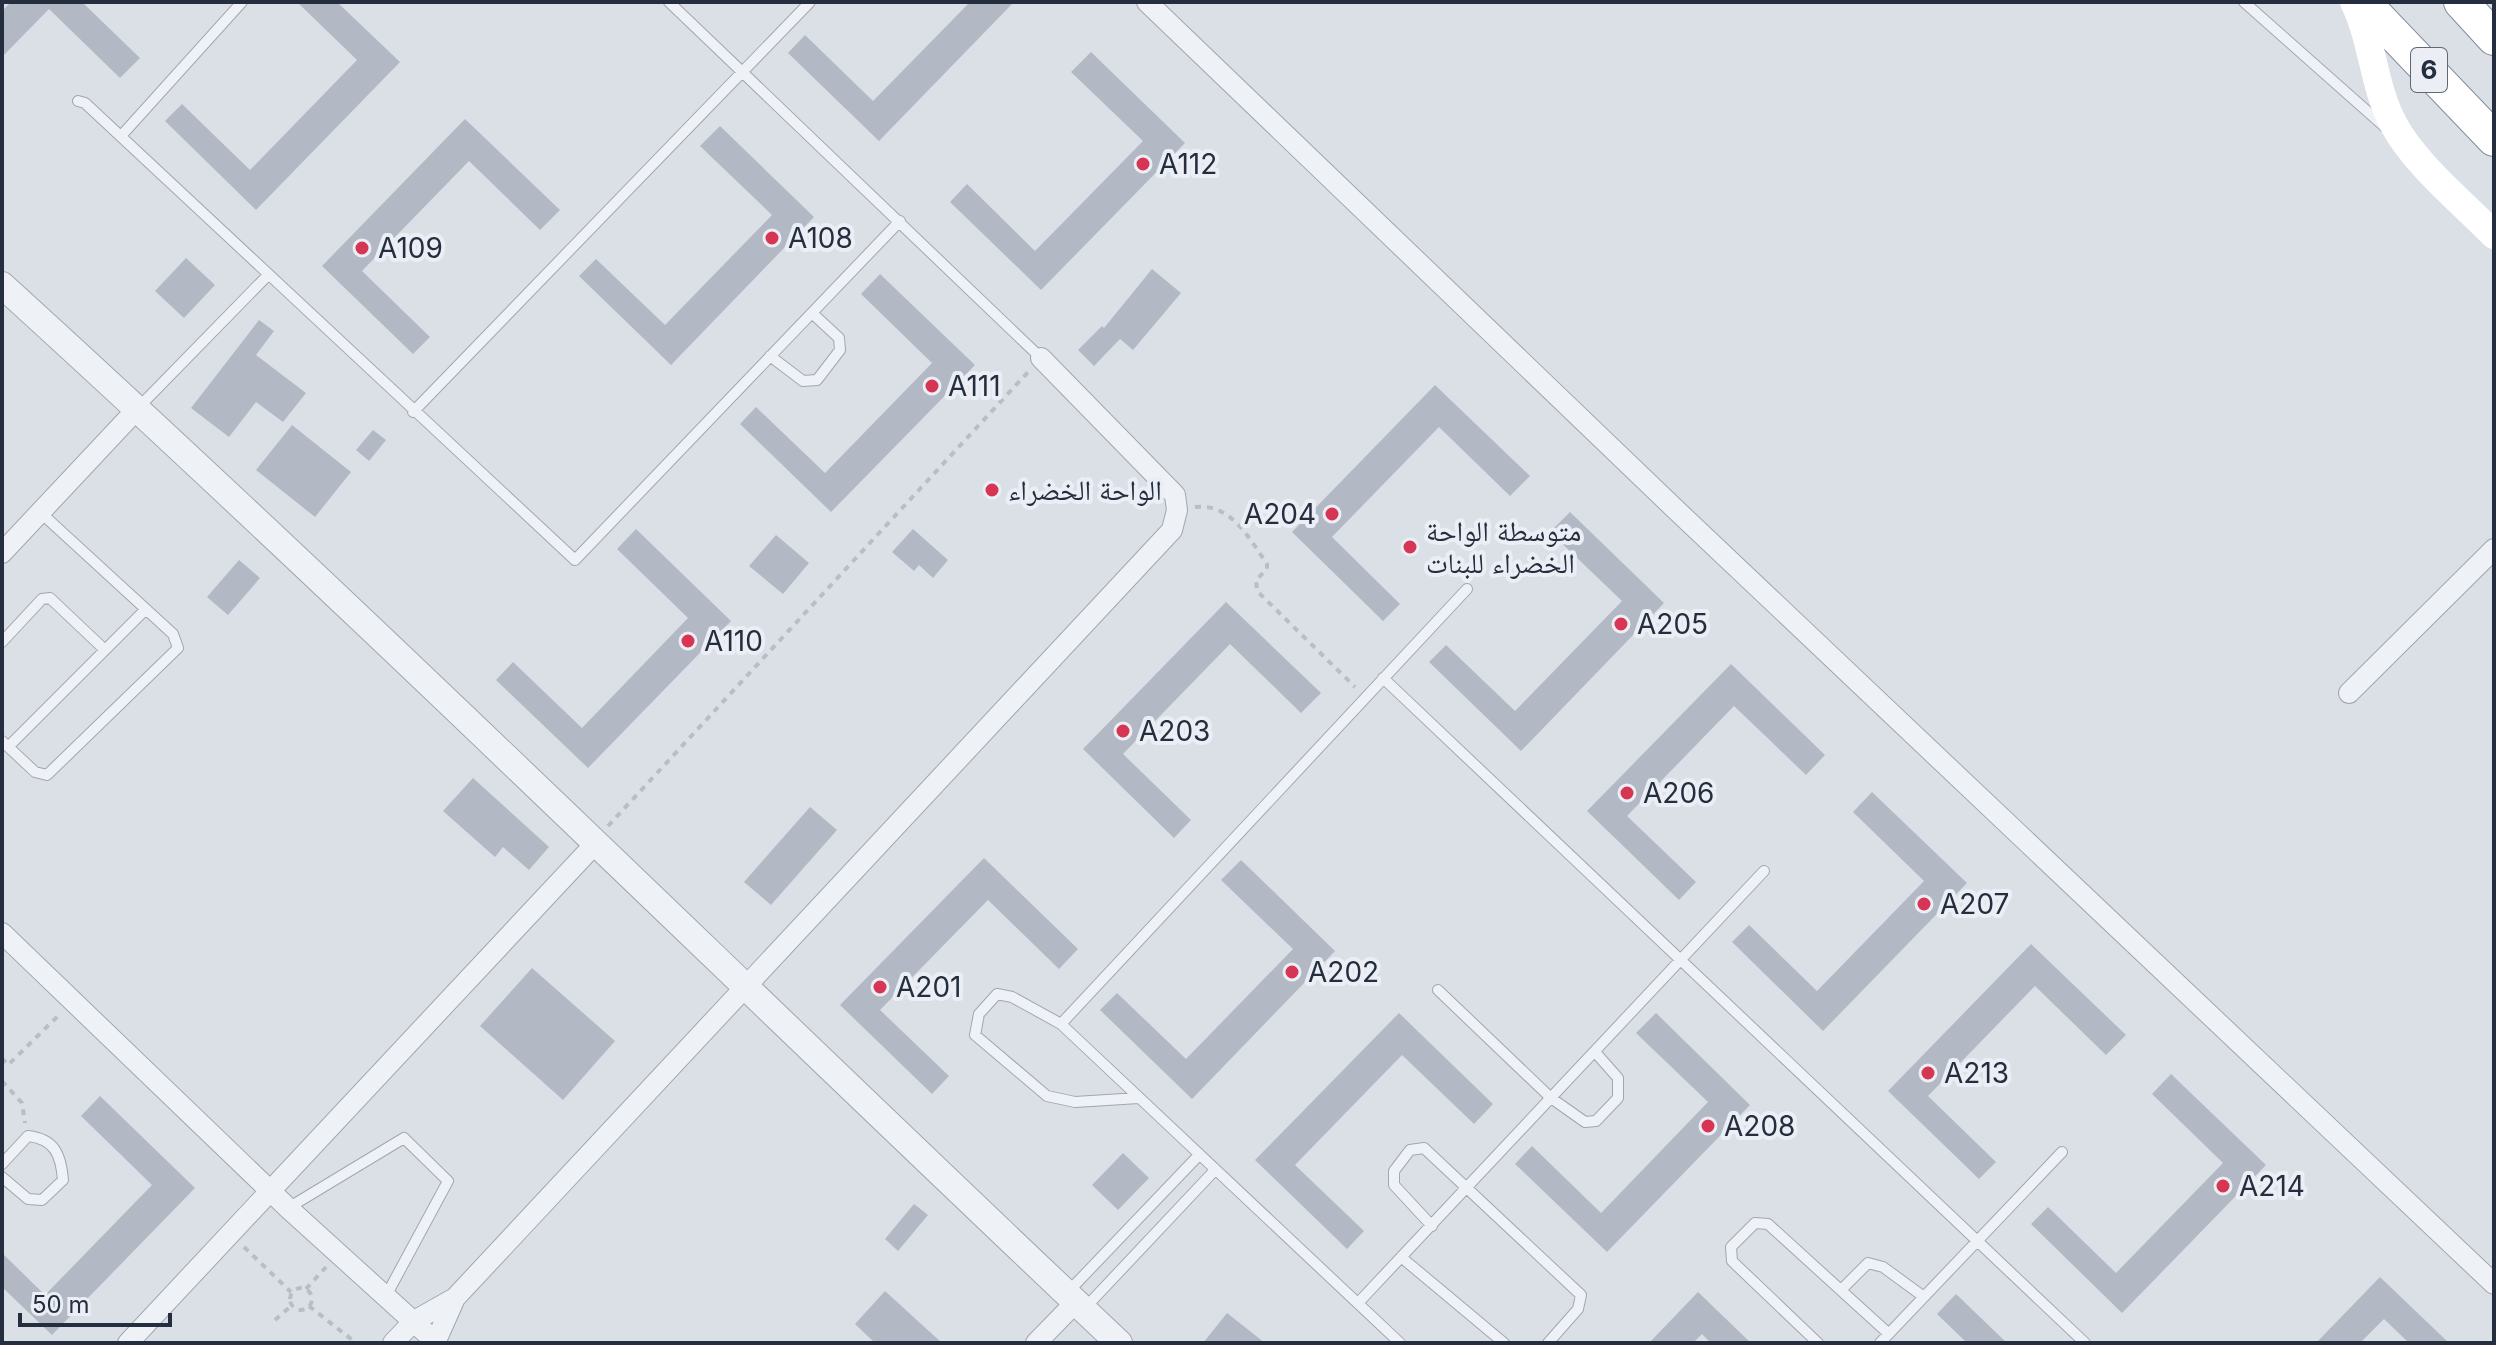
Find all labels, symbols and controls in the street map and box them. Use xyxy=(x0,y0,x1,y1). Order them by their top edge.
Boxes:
road number: 6 xyxy=(2411,48,2447,92)
place label: A112 xyxy=(1159,147,1217,181)
marker: A112 xyxy=(1134,155,1152,173)
place label: A108 xyxy=(788,221,853,255)
marker: A108 xyxy=(763,229,781,247)
place label: A109 xyxy=(378,231,443,265)
marker: A109 xyxy=(353,239,371,257)
place label: A111 xyxy=(948,369,1001,403)
marker: A111 xyxy=(923,377,941,395)
place label: الواحة الخضراء xyxy=(1008,473,1162,507)
marker: الواحة الخضراء xyxy=(983,481,1001,499)
place label: A204 xyxy=(1244,497,1316,531)
marker: A204 xyxy=(1323,505,1341,523)
place label: متوسطة الواحة الخضراء للبنات xyxy=(1426,514,1581,580)
marker: متوسطة الواحة الخضراء للبنات xyxy=(1401,538,1419,556)
place label: A205 xyxy=(1637,607,1708,641)
marker: A205 xyxy=(1612,615,1630,633)
place label: A110 xyxy=(704,624,763,658)
marker: A110 xyxy=(679,632,697,650)
place label: A203 xyxy=(1139,714,1210,748)
marker: A203 xyxy=(1114,722,1132,740)
place label: A206 xyxy=(1643,776,1714,810)
marker: A206 xyxy=(1618,784,1636,802)
place label: A207 xyxy=(1940,887,2009,921)
marker: A207 xyxy=(1915,895,1933,913)
place label: A202 xyxy=(1308,955,1379,989)
marker: A202 xyxy=(1283,963,1301,981)
place label: A201 xyxy=(896,970,961,1004)
marker: A201 xyxy=(871,978,889,996)
place label: A213 xyxy=(1944,1056,2009,1090)
marker: A213 xyxy=(1919,1064,1937,1082)
place label: A208 xyxy=(1724,1109,1795,1143)
marker: A208 xyxy=(1699,1117,1717,1135)
place label: A214 xyxy=(2239,1169,2305,1203)
marker: A214 xyxy=(2214,1177,2232,1195)
scale bar xyxy=(20,1277,170,1327)
text: 50 m xyxy=(32,1290,90,1319)

